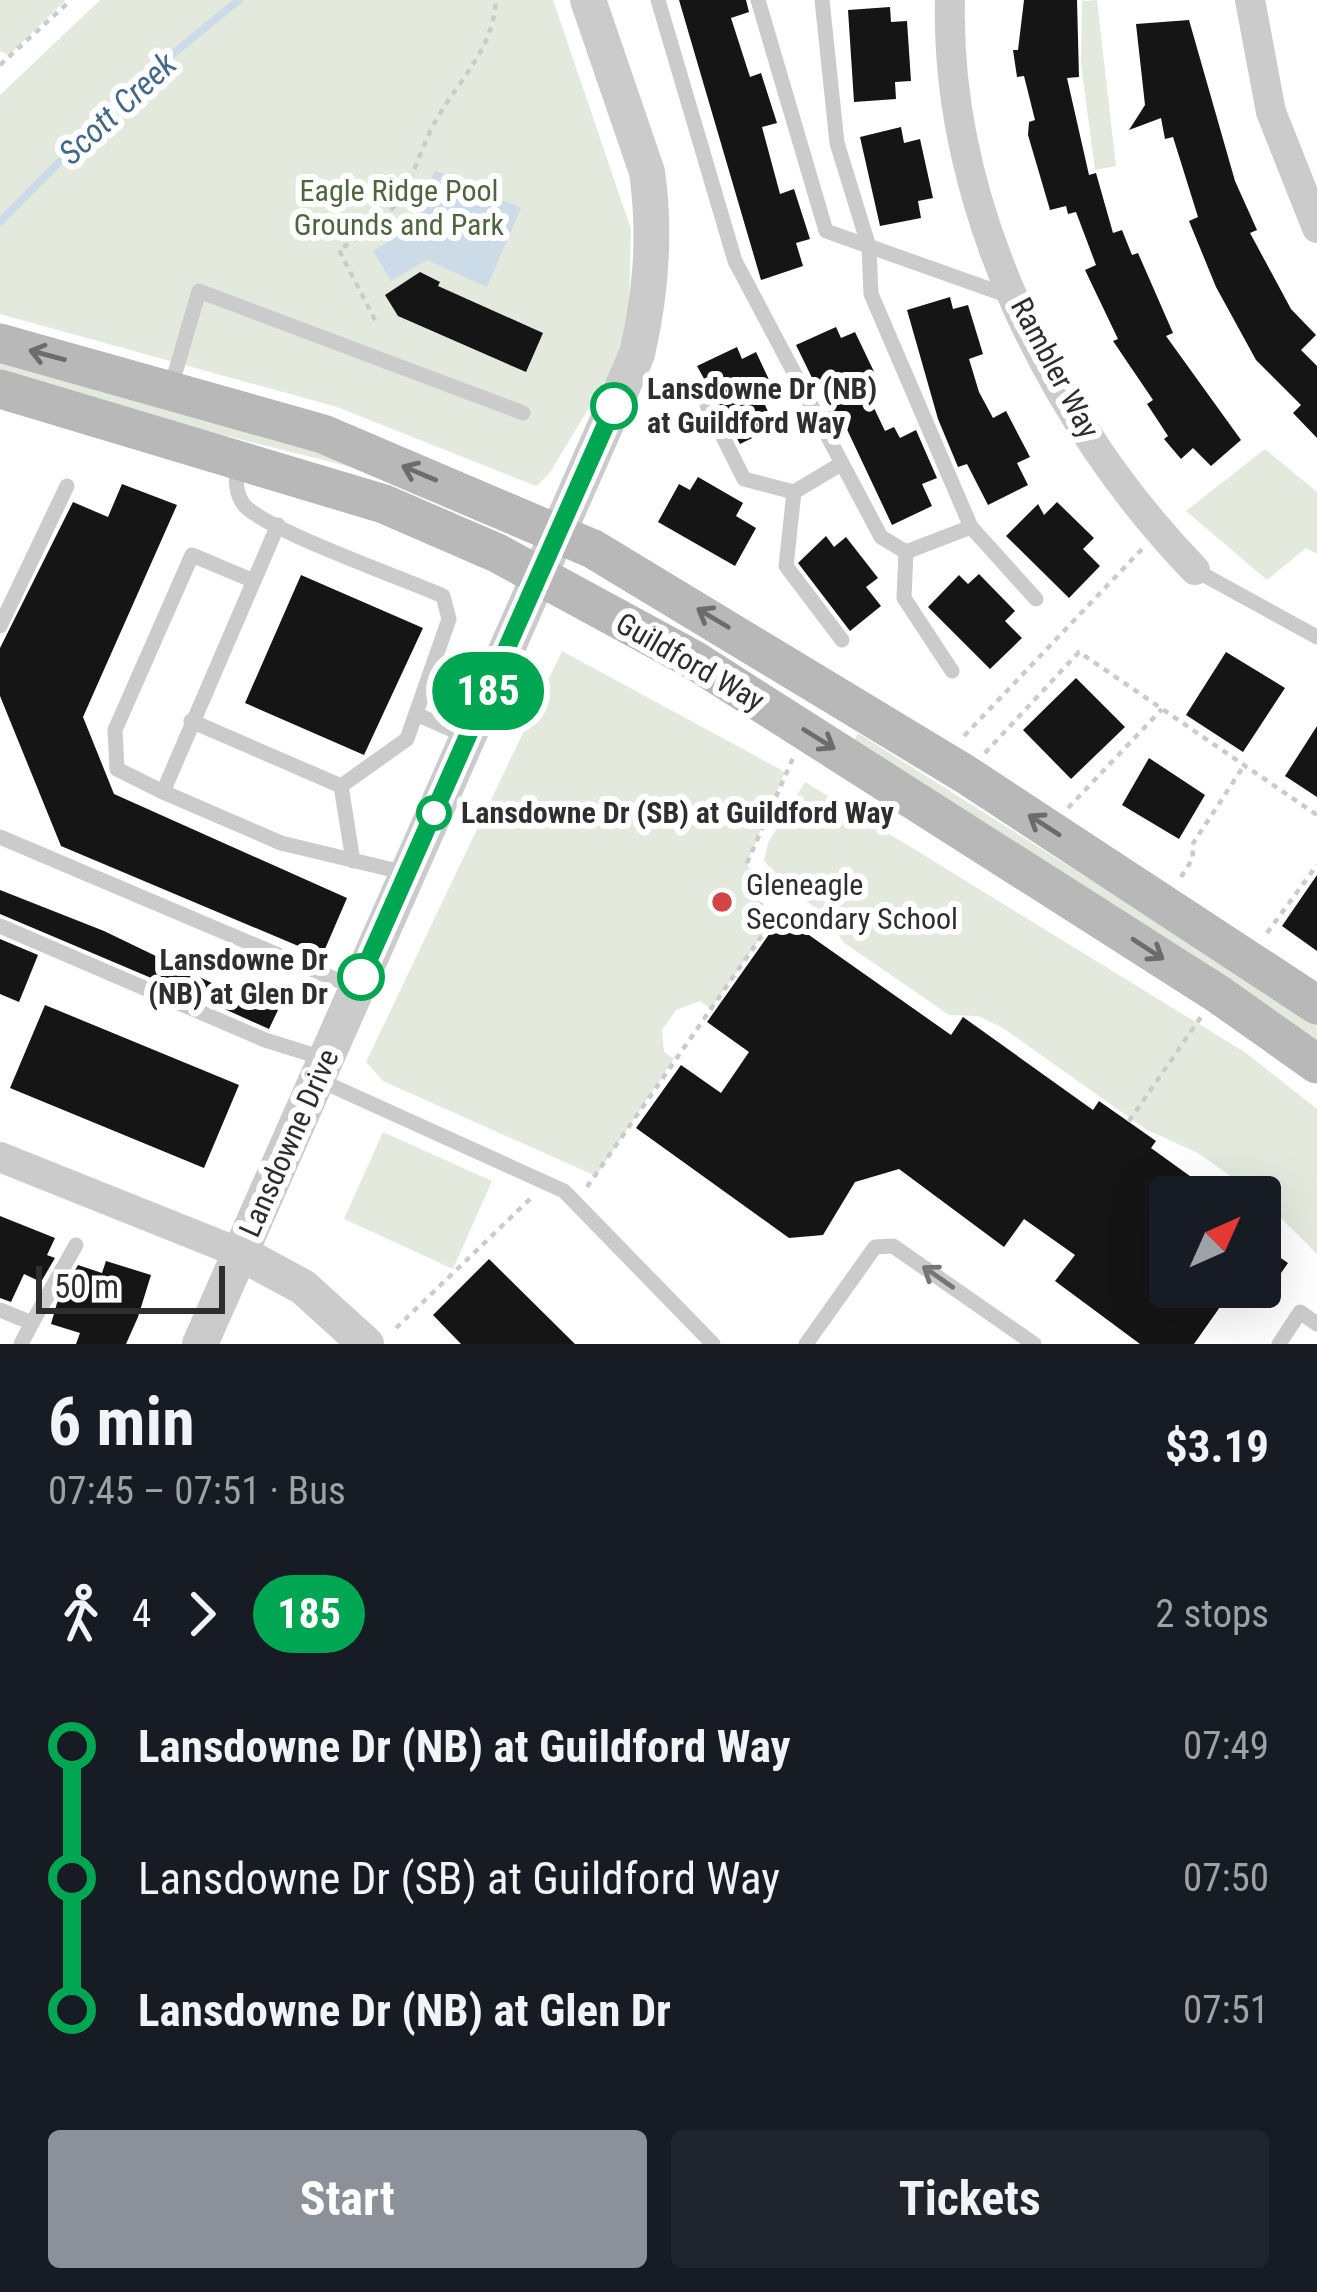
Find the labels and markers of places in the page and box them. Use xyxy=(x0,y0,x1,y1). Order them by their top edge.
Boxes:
place label: Lansdowne Dr (NB) at Guildford Way xyxy=(647,371,877,440)
marker: Lansdowne Dr (NB) at Guildford Way xyxy=(592,384,636,428)
place label: Lansdowne Dr (SB) at Guildford Way xyxy=(461,795,895,830)
marker: Lansdowne Dr (SB) at Guildford Way xyxy=(418,797,450,829)
place label: Gleneagle Secondary School xyxy=(746,867,958,936)
marker: Gleneagle Secondary School xyxy=(709,889,735,915)
place label: Lansdowne Dr (NB) at Glen Dr xyxy=(148,942,328,1011)
marker: Lansdowne Dr (NB) at Glen Dr xyxy=(339,955,383,999)

